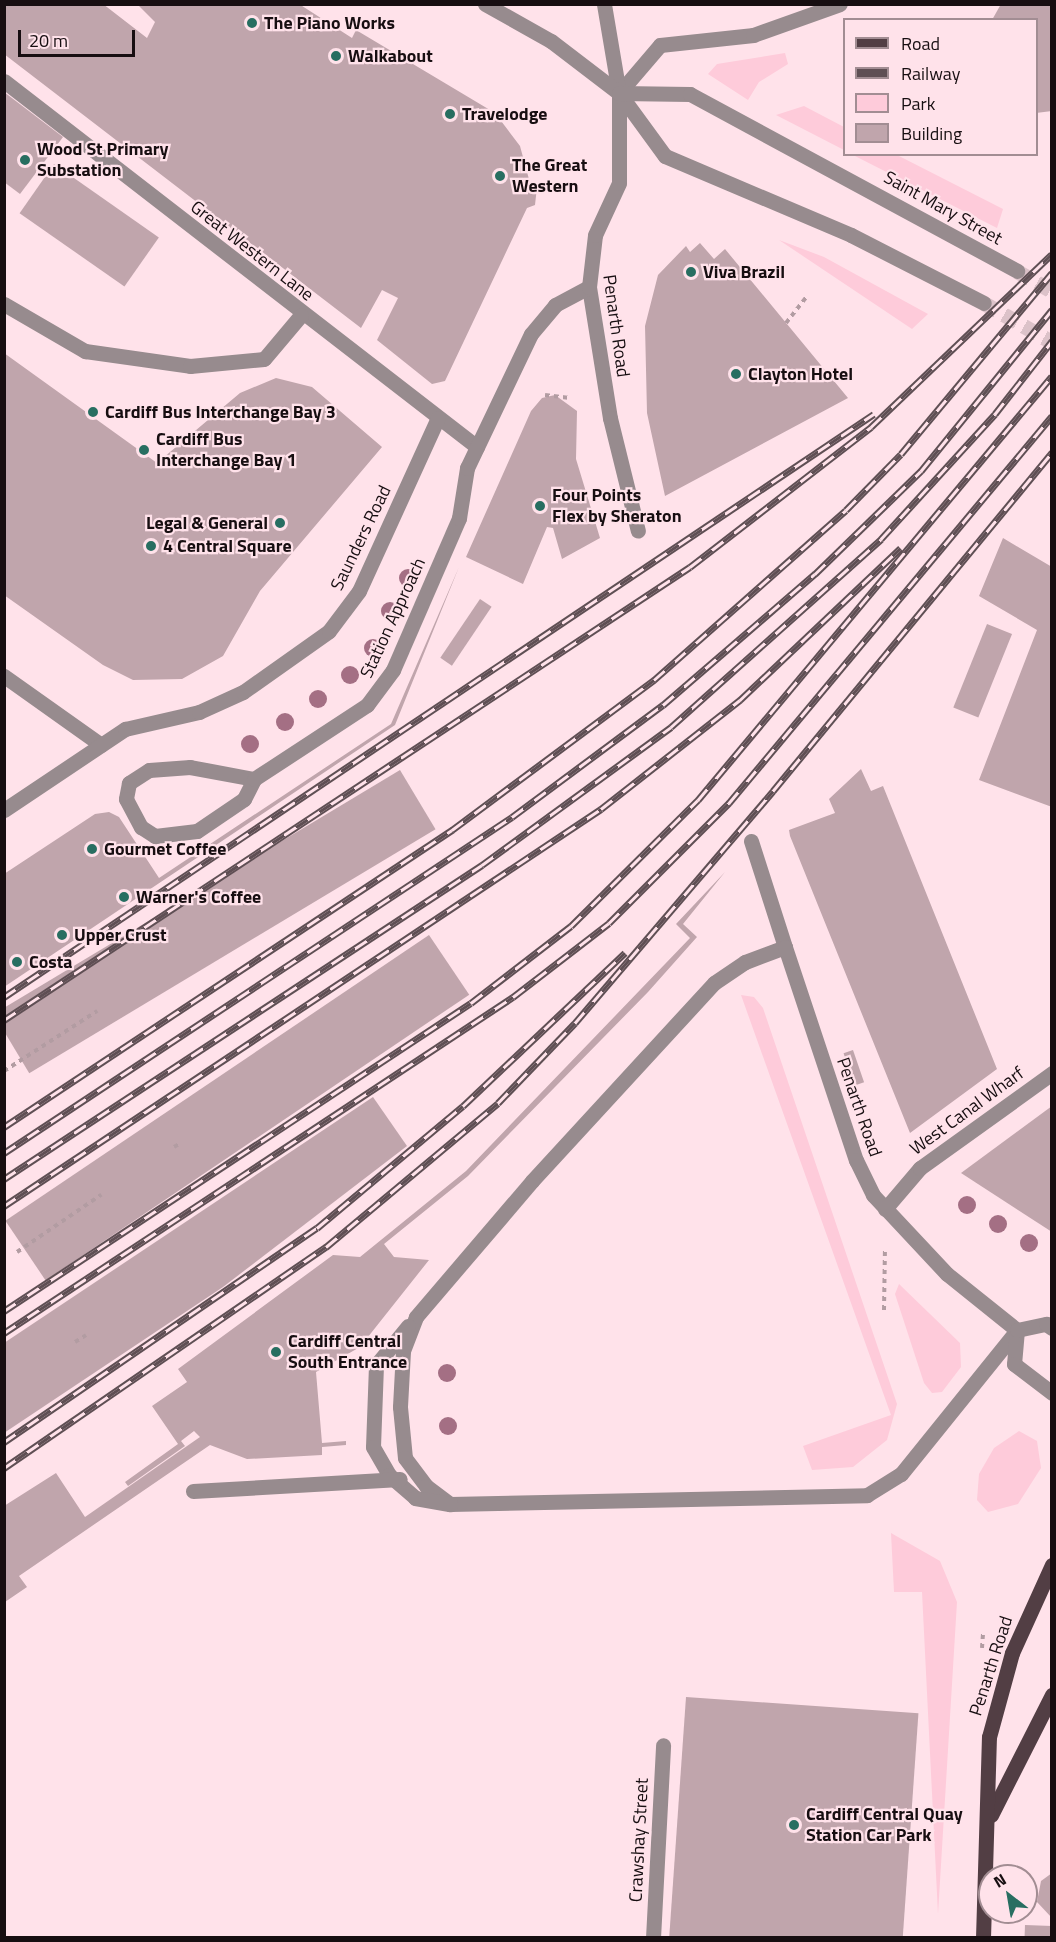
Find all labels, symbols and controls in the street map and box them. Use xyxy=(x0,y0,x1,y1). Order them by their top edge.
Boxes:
place label: The Piano Works xyxy=(264,12,395,34)
marker: The Piano Works xyxy=(245,16,259,30)
scale bar xyxy=(21,18,138,56)
legend xyxy=(843,18,1038,156)
text: 20 m xyxy=(29,27,68,54)
text: Road xyxy=(901,30,940,57)
place label: Walkabout xyxy=(348,45,433,67)
marker: Walkabout xyxy=(329,49,343,63)
text: Railway xyxy=(901,60,960,87)
text: Park xyxy=(901,90,935,117)
place label: Travelodge xyxy=(462,103,547,125)
marker: Travelodge xyxy=(443,107,457,121)
text: Building xyxy=(901,120,962,147)
place label: Wood St Primary Substation xyxy=(37,139,169,182)
marker: Wood St Primary Substation xyxy=(18,153,32,167)
place label: The Great Western xyxy=(512,155,587,198)
street label: Saint Mary Street xyxy=(880,167,1006,249)
marker: The Great Western xyxy=(493,169,507,183)
street label: Great Western Lane xyxy=(186,196,318,306)
place label: Viva Brazil xyxy=(703,261,785,283)
marker: Viva Brazil xyxy=(684,265,698,279)
street label: Penarth Road xyxy=(598,273,634,379)
place label: Clayton Hotel xyxy=(748,363,853,385)
marker: Clayton Hotel xyxy=(729,367,743,381)
place label: Cardiff Bus Interchange Bay 3 xyxy=(105,401,336,423)
marker: Cardiff Bus Interchange Bay 3 xyxy=(86,405,100,419)
place label: Cardiff Bus Interchange Bay 1 xyxy=(156,429,296,472)
marker: Cardiff Bus Interchange Bay 1 xyxy=(137,443,151,457)
street label: Saunders Road xyxy=(326,482,396,594)
place label: Four Points Flex by Sheraton xyxy=(552,485,682,528)
marker: Four Points Flex by Sheraton xyxy=(533,499,547,513)
place label: Legal & General xyxy=(146,512,268,534)
marker: Legal & General xyxy=(273,516,287,530)
place label: 4 Central Square xyxy=(163,535,292,557)
marker: 4 Central Square xyxy=(144,539,158,553)
street label: Station Approach xyxy=(356,554,430,682)
place label: Gourmet Coffee xyxy=(104,838,226,860)
marker: Gourmet Coffee xyxy=(85,842,99,856)
place label: Warner's Coffee xyxy=(136,886,261,908)
marker: Warner's Coffee xyxy=(117,890,131,904)
place label: Upper Crust xyxy=(74,924,167,946)
marker: Upper Crust xyxy=(55,928,69,942)
place label: Costa xyxy=(29,951,72,973)
marker: Costa xyxy=(10,955,24,969)
street label: Penarth Road xyxy=(832,1055,886,1159)
street label: West Canal Wharf xyxy=(906,1062,1028,1160)
place label: Cardiff Central South Entrance xyxy=(288,1331,407,1374)
marker: Cardiff Central South Entrance xyxy=(269,1345,283,1359)
street label: Penarth Road xyxy=(965,1613,1017,1719)
street label: Crawshay Street xyxy=(625,1777,653,1903)
place label: Cardiff Central Quay Station Car Park xyxy=(806,1804,963,1846)
marker: Cardiff Central Quay Station Car Park xyxy=(787,1818,801,1832)
north arrow xyxy=(978,1864,1038,1924)
text: N xyxy=(989,1867,1011,1893)

